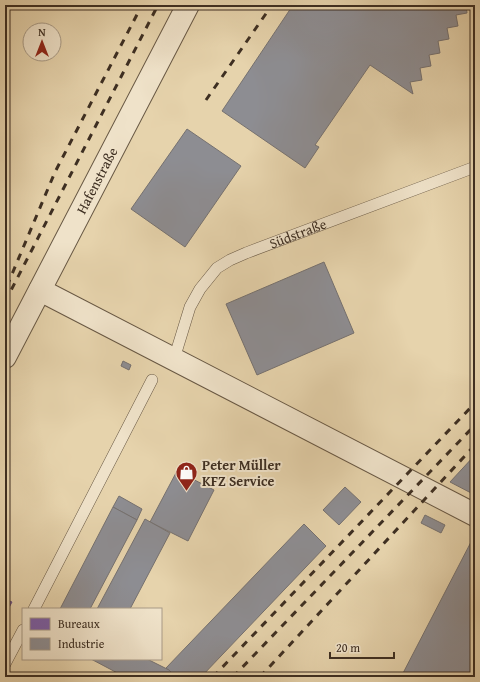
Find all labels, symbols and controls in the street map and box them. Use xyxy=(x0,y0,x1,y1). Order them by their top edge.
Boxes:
north arrow xyxy=(22,22,62,62)
text: N xyxy=(38,24,46,40)
street label: Hafenstraße xyxy=(71,143,123,217)
street label: Südstraße xyxy=(266,214,329,253)
place label: Peter Müller KFZ Service xyxy=(202,455,281,491)
shop icon: Peter Müller KFZ Service xyxy=(174,460,200,493)
legend xyxy=(22,608,162,660)
text: Bureaux xyxy=(58,615,101,632)
scale bar xyxy=(330,634,394,660)
text: Industrie xyxy=(58,635,105,652)
text: 20 m xyxy=(336,639,360,656)

